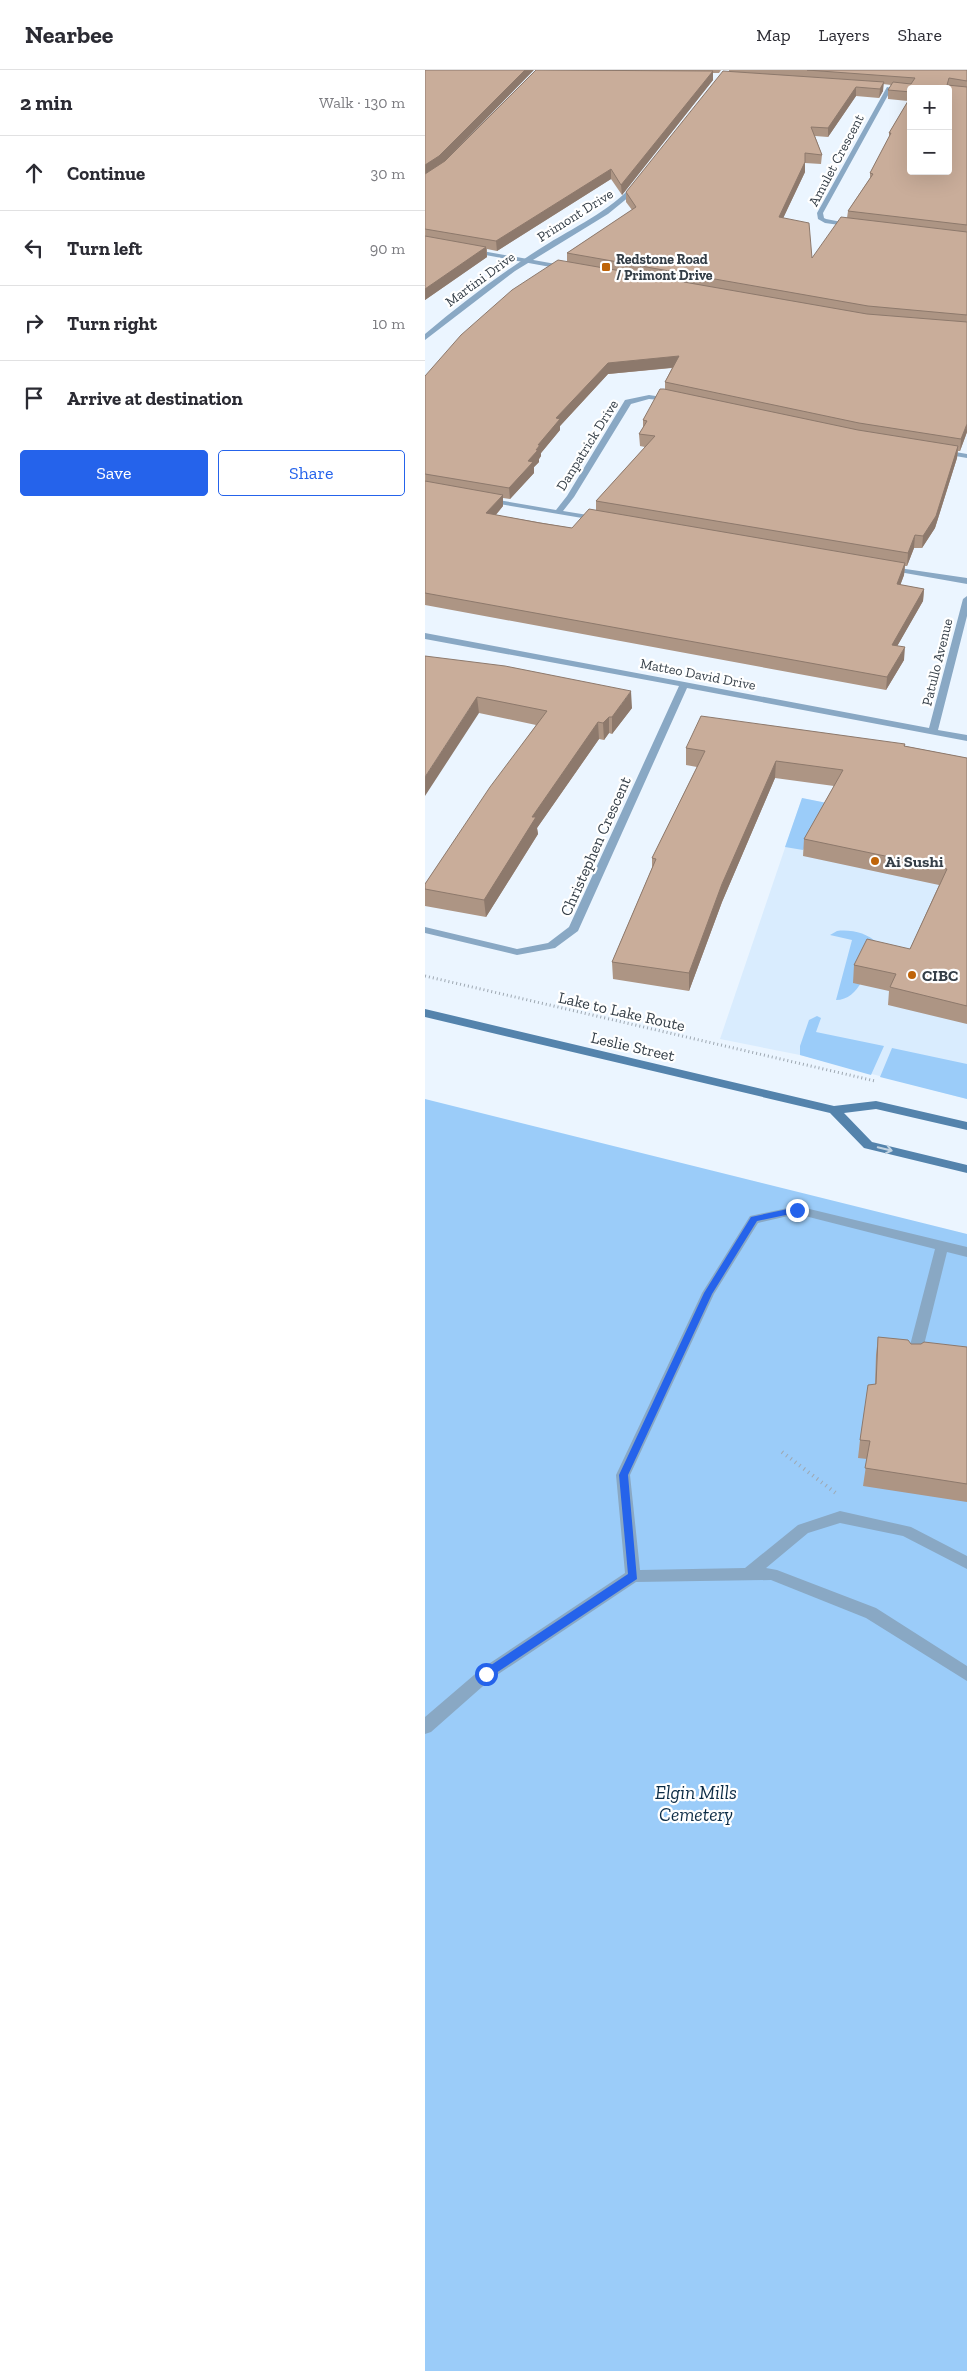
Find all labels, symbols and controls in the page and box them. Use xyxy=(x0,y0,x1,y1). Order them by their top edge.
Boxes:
text: Nearbee xyxy=(25,20,113,49)
text: Map xyxy=(756,24,791,46)
text: Layers xyxy=(819,24,870,46)
text: Share xyxy=(898,24,942,46)
map controls xyxy=(907,85,952,175)
button: + xyxy=(907,85,952,130)
text: 2 min xyxy=(20,90,72,115)
text: Walk · 130 m xyxy=(319,93,405,112)
street label: Amulet Crescent xyxy=(805,111,868,209)
button: − xyxy=(907,130,952,175)
icon: ahead xyxy=(20,159,48,187)
text: Continue xyxy=(67,162,145,185)
text: 30 m xyxy=(371,164,405,183)
street label: Primont Drive xyxy=(534,185,617,246)
icon: left xyxy=(20,234,48,262)
text: Turn left xyxy=(67,237,142,260)
text: 90 m xyxy=(370,239,405,258)
street label: Martini Drive xyxy=(442,248,519,310)
place label: Redstone Road / Primont Drive xyxy=(616,251,713,284)
marker: Redstone Road / Primont Drive xyxy=(600,261,612,273)
icon: right xyxy=(20,309,48,337)
text: Turn right xyxy=(67,312,157,335)
text: 10 m xyxy=(372,314,405,333)
icon: arrive xyxy=(20,384,48,412)
text: Arrive at destination xyxy=(67,387,243,410)
street label: Danpatrick Drive xyxy=(553,396,622,494)
button: Save xyxy=(20,450,208,496)
button: Share xyxy=(218,450,405,496)
street label: Patullo Avenue xyxy=(918,616,957,708)
street label: Matteo David Drive xyxy=(639,655,758,694)
street label: Christephen Crescent xyxy=(556,773,635,919)
place label: Ai Sushi xyxy=(885,852,944,871)
marker: Ai Sushi xyxy=(869,855,881,867)
place label: CIBC xyxy=(922,966,958,985)
marker: CIBC xyxy=(906,969,918,981)
street label: Lake to Lake Route xyxy=(557,988,687,1035)
street label: Leslie Street xyxy=(589,1028,677,1065)
one-way arrow xyxy=(877,1145,893,1154)
route end xyxy=(786,1199,809,1222)
route start xyxy=(475,1663,498,1686)
park label: Elgin Mills Cemetery xyxy=(655,1781,737,1826)

